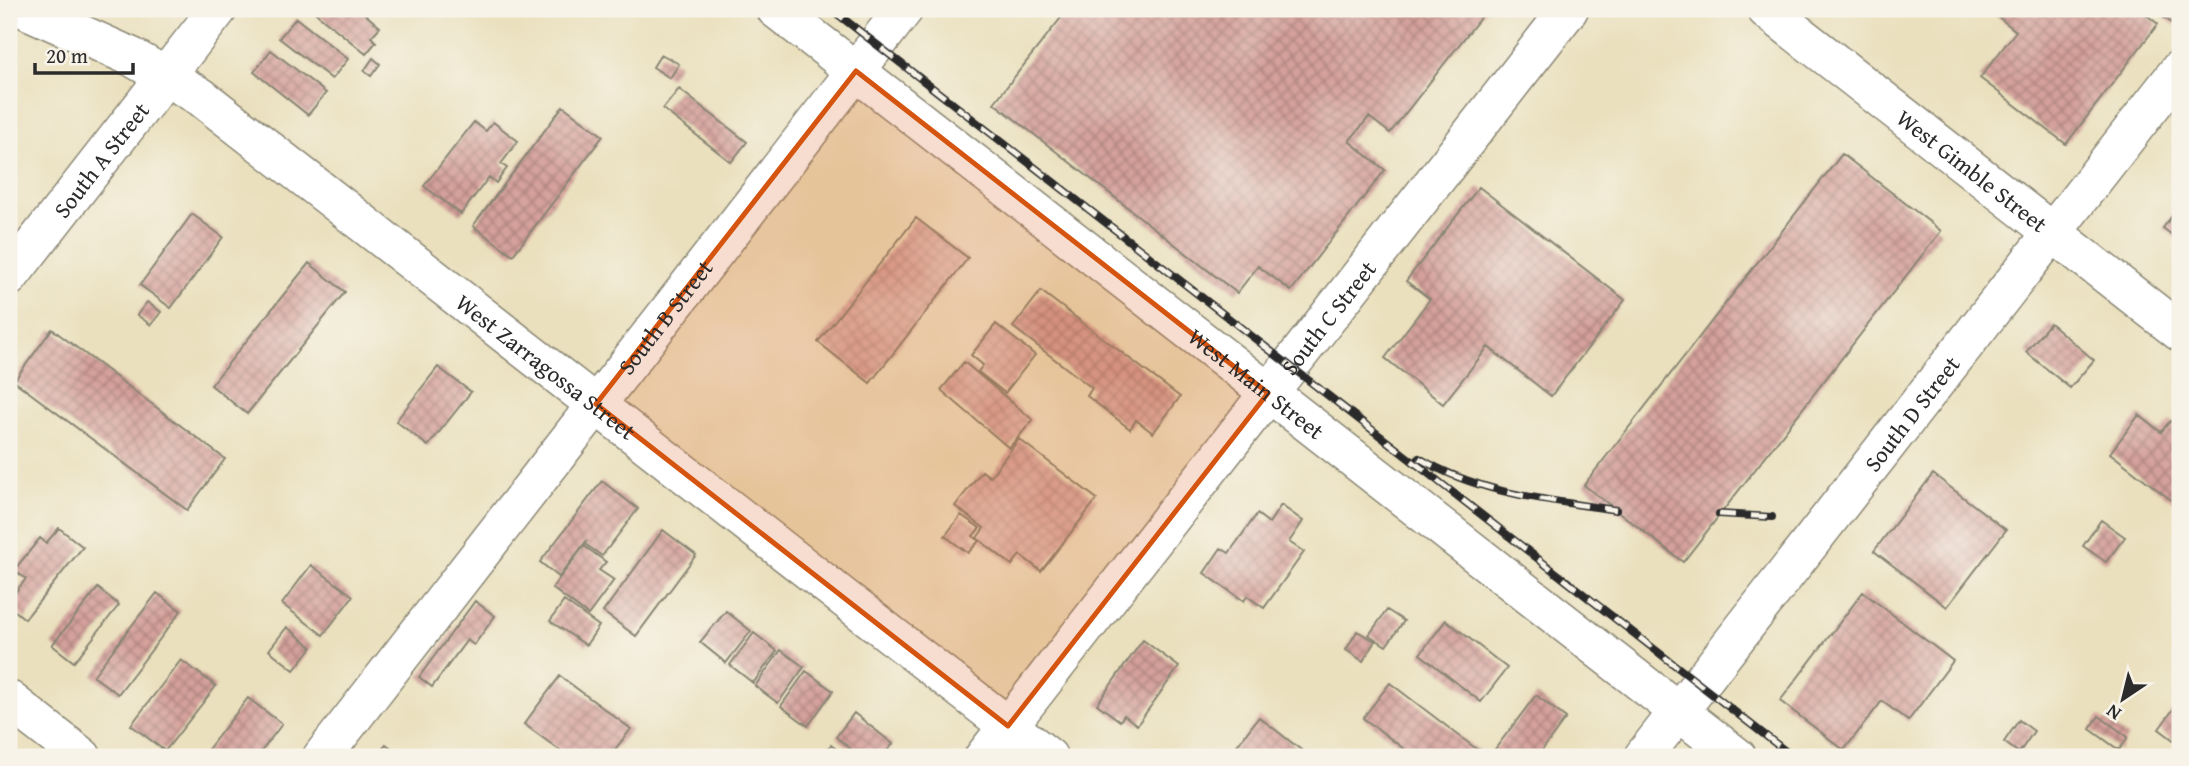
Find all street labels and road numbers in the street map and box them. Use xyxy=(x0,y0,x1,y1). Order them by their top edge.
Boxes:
street label: South A Street xyxy=(45,95,156,224)
street label: West Gimble Street xyxy=(1890,101,2055,239)
street label: South B Street xyxy=(609,252,720,381)
street label: South C Street xyxy=(1272,253,1383,382)
street label: West Zarragossa Street xyxy=(450,286,643,447)
street label: West Main Street xyxy=(1182,320,1332,447)
street label: South D Street xyxy=(1856,348,1967,478)

